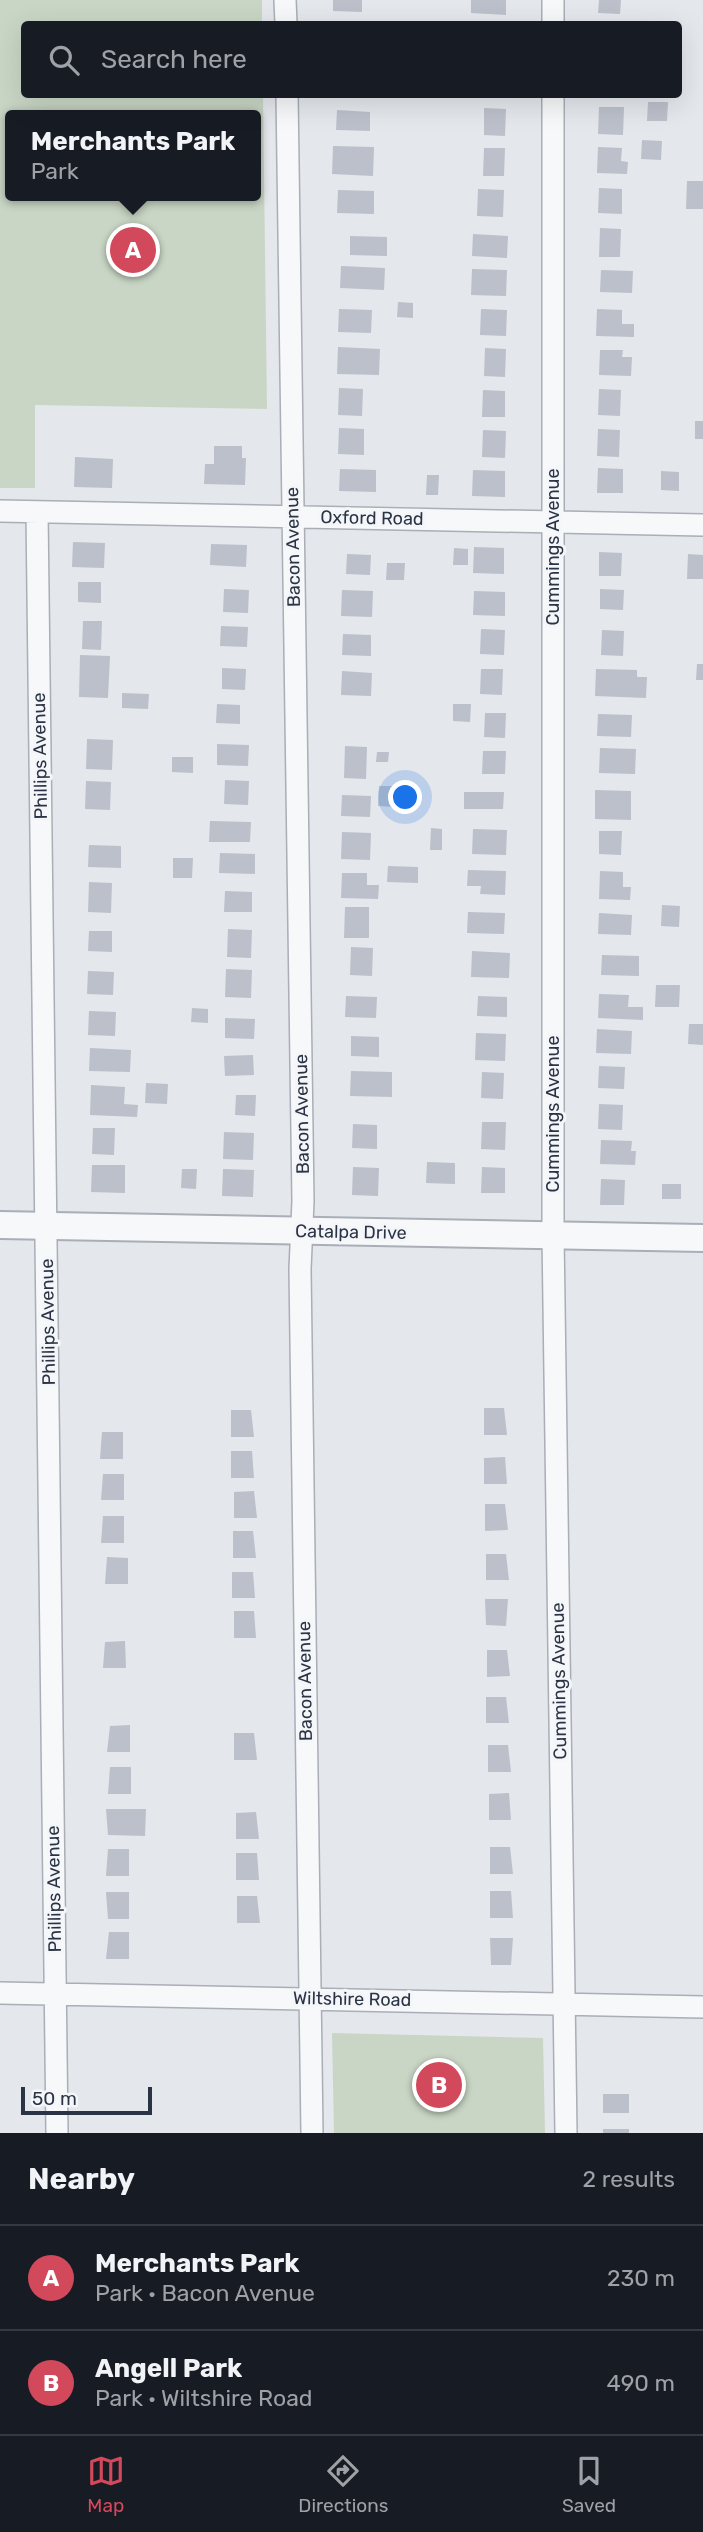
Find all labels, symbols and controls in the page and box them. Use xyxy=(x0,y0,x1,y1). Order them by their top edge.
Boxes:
search box xyxy=(21,21,682,98)
icon: search xyxy=(45,41,83,79)
text: Search here xyxy=(101,44,247,75)
popup xyxy=(5,110,261,201)
text: Merchants Park xyxy=(31,126,235,157)
text: Park xyxy=(31,157,79,185)
pin: A xyxy=(110,224,156,276)
street label: Cummings Avenue xyxy=(542,469,564,626)
street label: Bacon Avenue xyxy=(281,487,305,607)
street label: Oxford Road xyxy=(320,506,424,530)
street label: Phillips Avenue xyxy=(28,692,52,820)
your location xyxy=(388,780,422,814)
street label: Cummings Avenue xyxy=(542,1036,564,1193)
street label: Bacon Avenue xyxy=(290,1054,314,1174)
street label: Catalpa Drive xyxy=(295,1220,407,1244)
street label: Phillips Avenue xyxy=(36,1258,60,1386)
street label: Cummings Avenue xyxy=(547,1602,571,1760)
street label: Bacon Avenue xyxy=(293,1621,317,1741)
street label: Phillips Avenue xyxy=(42,1825,66,1953)
street label: Wiltshire Road xyxy=(293,1987,411,2011)
pin: B xyxy=(416,2059,462,2111)
scale bar xyxy=(21,2084,152,2116)
text: 50 m xyxy=(32,2087,77,2110)
text: Nearby xyxy=(28,2161,135,2197)
text: 2 results xyxy=(583,2165,675,2193)
text: Merchants Park xyxy=(95,2248,300,2279)
text: A xyxy=(43,2264,59,2292)
text: 230 m xyxy=(607,2264,675,2292)
text: Park · Bacon Avenue xyxy=(95,2279,315,2307)
text: Angell Park xyxy=(95,2353,242,2384)
text: B xyxy=(43,2369,59,2397)
text: 490 m xyxy=(607,2369,675,2397)
text: Park · Wiltshire Road xyxy=(95,2384,313,2412)
tab: Map xyxy=(87,2452,125,2517)
tab: Directions xyxy=(298,2452,388,2517)
tab: Saved xyxy=(562,2452,616,2517)

